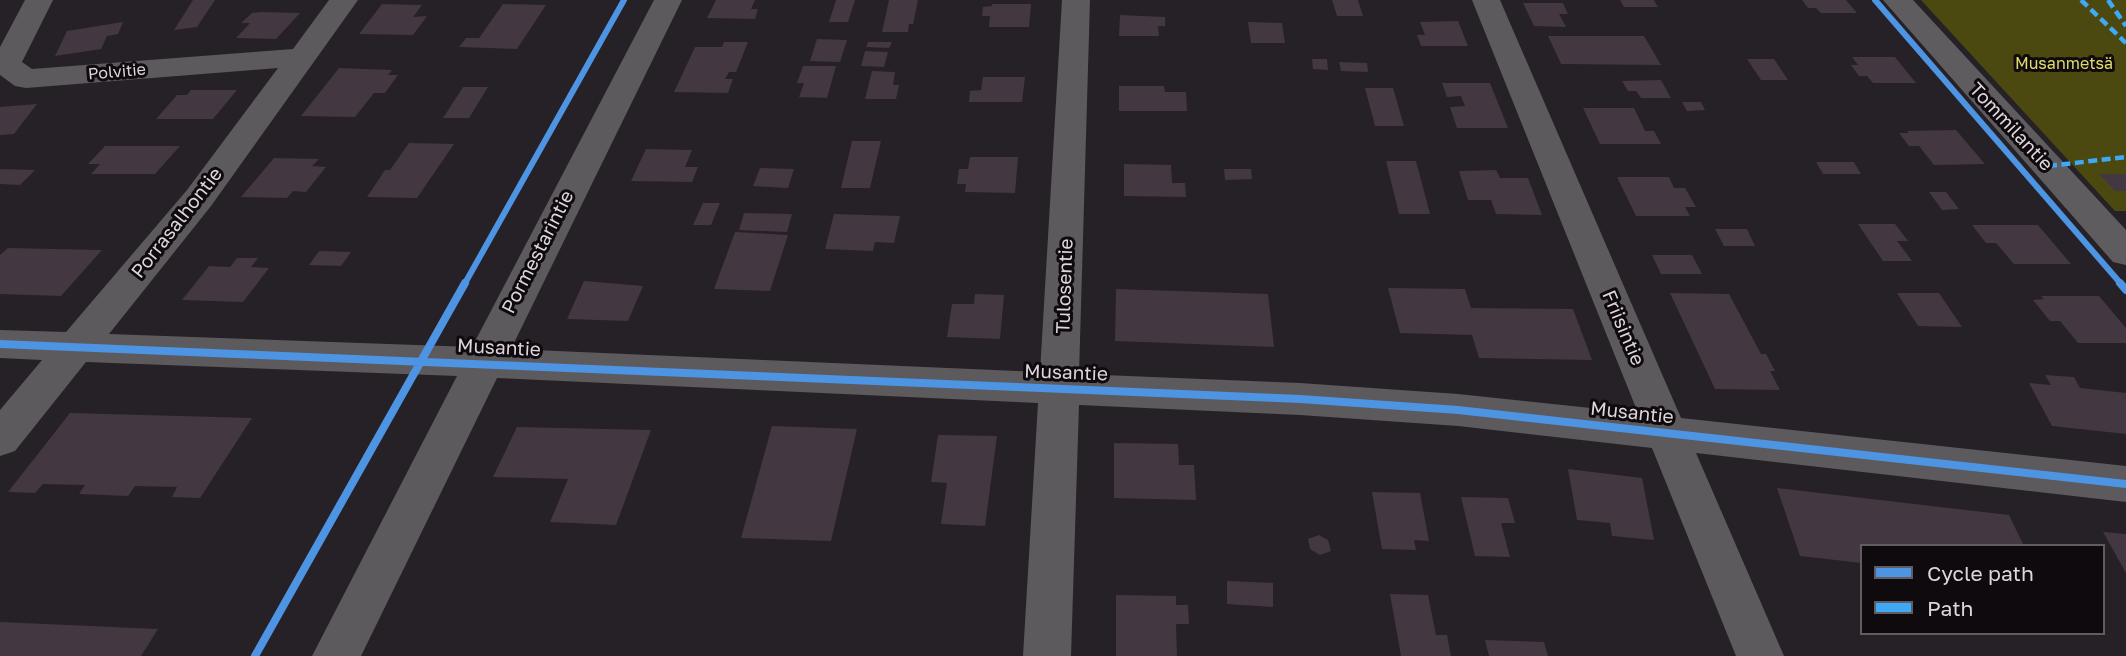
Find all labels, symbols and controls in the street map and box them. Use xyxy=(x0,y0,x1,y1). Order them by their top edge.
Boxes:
park label: Musanmetsä xyxy=(2015,54,2113,74)
street label: Polvitie xyxy=(87,60,147,84)
street label: Tommilantie xyxy=(1964,78,2058,176)
street label: Porrasalhontie xyxy=(127,163,227,283)
street label: Pormestarintie xyxy=(497,187,579,317)
street label: Tulosentie xyxy=(1052,238,1078,334)
street label: Friisintie xyxy=(1597,287,1649,369)
street label: Musantie xyxy=(457,334,541,362)
street label: Musantie xyxy=(1024,360,1108,386)
street label: Musantie xyxy=(1589,397,1675,429)
legend xyxy=(1860,544,2105,635)
text: Cycle path xyxy=(1927,560,2034,586)
text: Path xyxy=(1927,595,1974,621)

